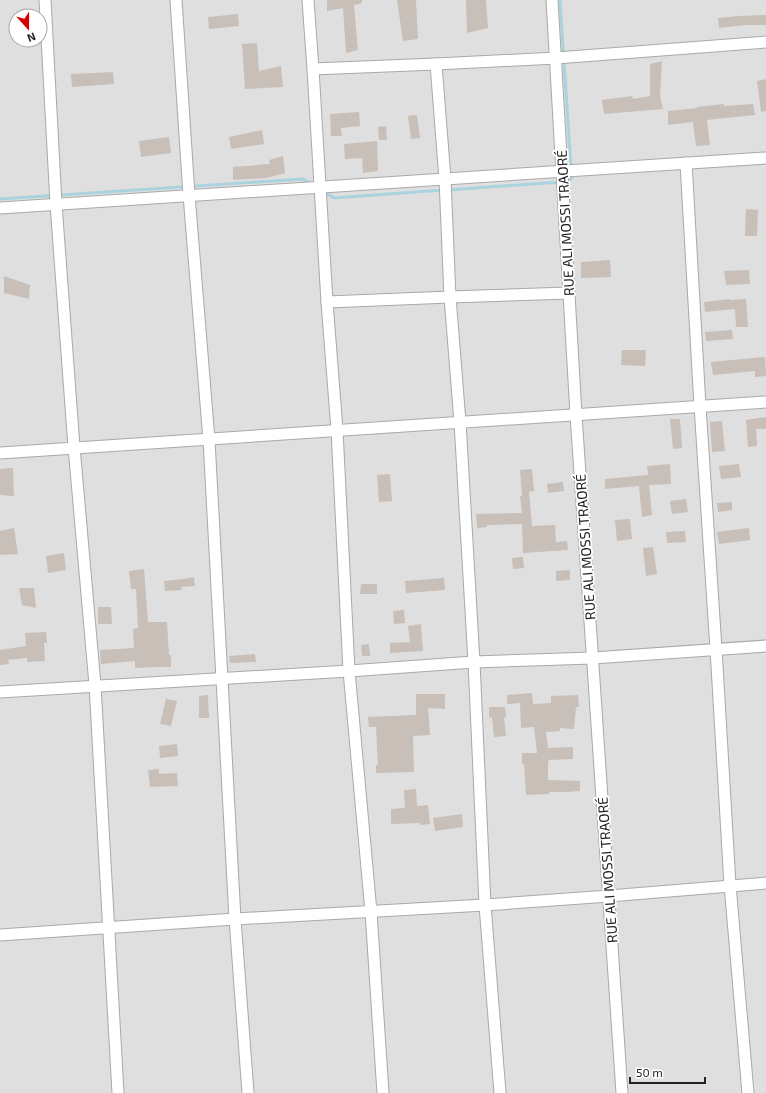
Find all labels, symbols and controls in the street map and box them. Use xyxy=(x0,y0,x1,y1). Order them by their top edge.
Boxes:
north arrow xyxy=(8,8,48,48)
text: N xyxy=(26,30,38,45)
street label: RUE ALI MOSSI TRAORÉ xyxy=(553,149,577,297)
street label: RUE ALI MOSSI TRAORÉ xyxy=(571,473,599,621)
street label: RUE ALI MOSSI TRAORÉ xyxy=(593,796,621,944)
scale bar xyxy=(630,1059,705,1085)
text: 50 m xyxy=(636,1065,663,1079)

